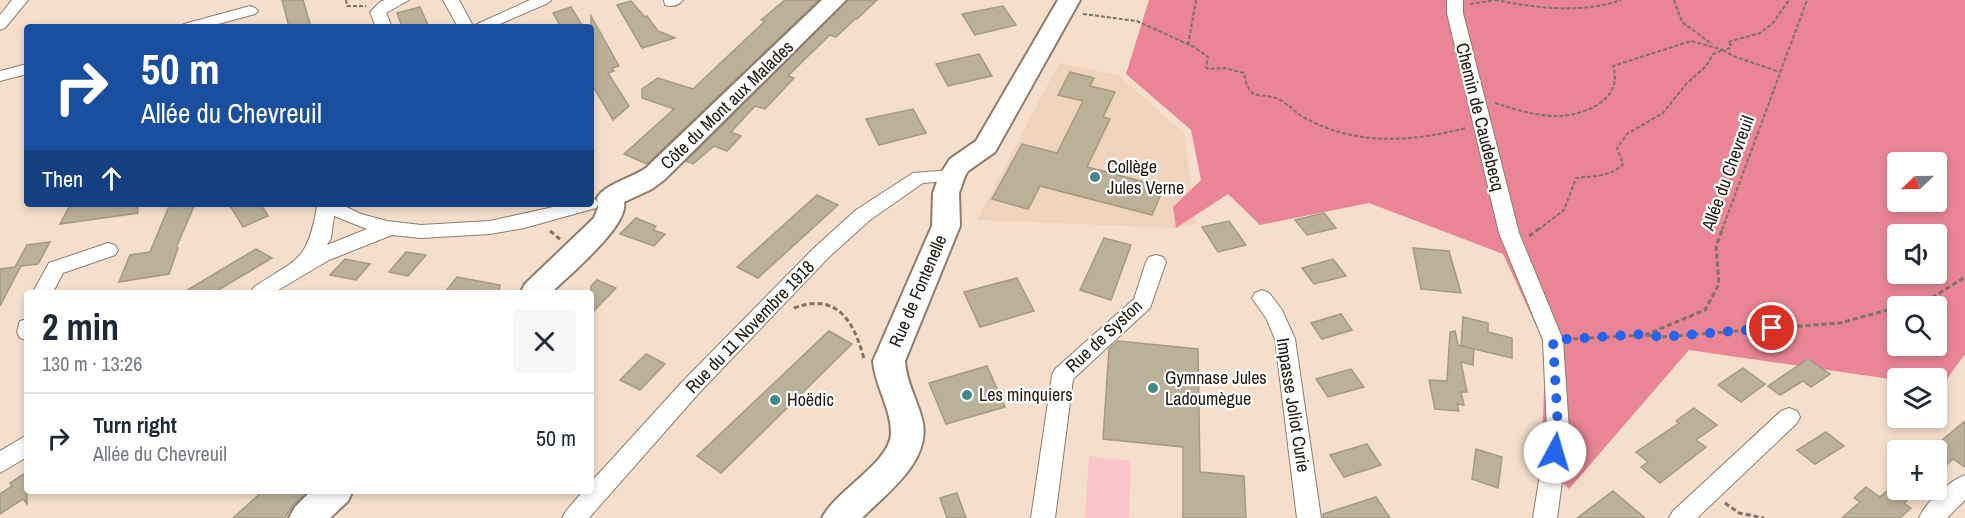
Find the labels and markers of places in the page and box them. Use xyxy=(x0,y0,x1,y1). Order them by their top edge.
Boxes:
place label: Collège Jules Verne xyxy=(1107,154,1184,200)
marker: Collège Jules Verne xyxy=(1088,170,1102,184)
pin xyxy=(1746,302,1797,353)
place label: Gymnase Jules Ladoumègue xyxy=(1165,365,1267,411)
marker: Gymnase Jules Ladoumègue xyxy=(1146,381,1160,395)
place label: Les minquiers xyxy=(979,382,1073,407)
place label: Hoëdic xyxy=(787,387,834,412)
marker: Les minquiers xyxy=(960,388,974,402)
marker: Hoëdic xyxy=(768,393,782,407)

